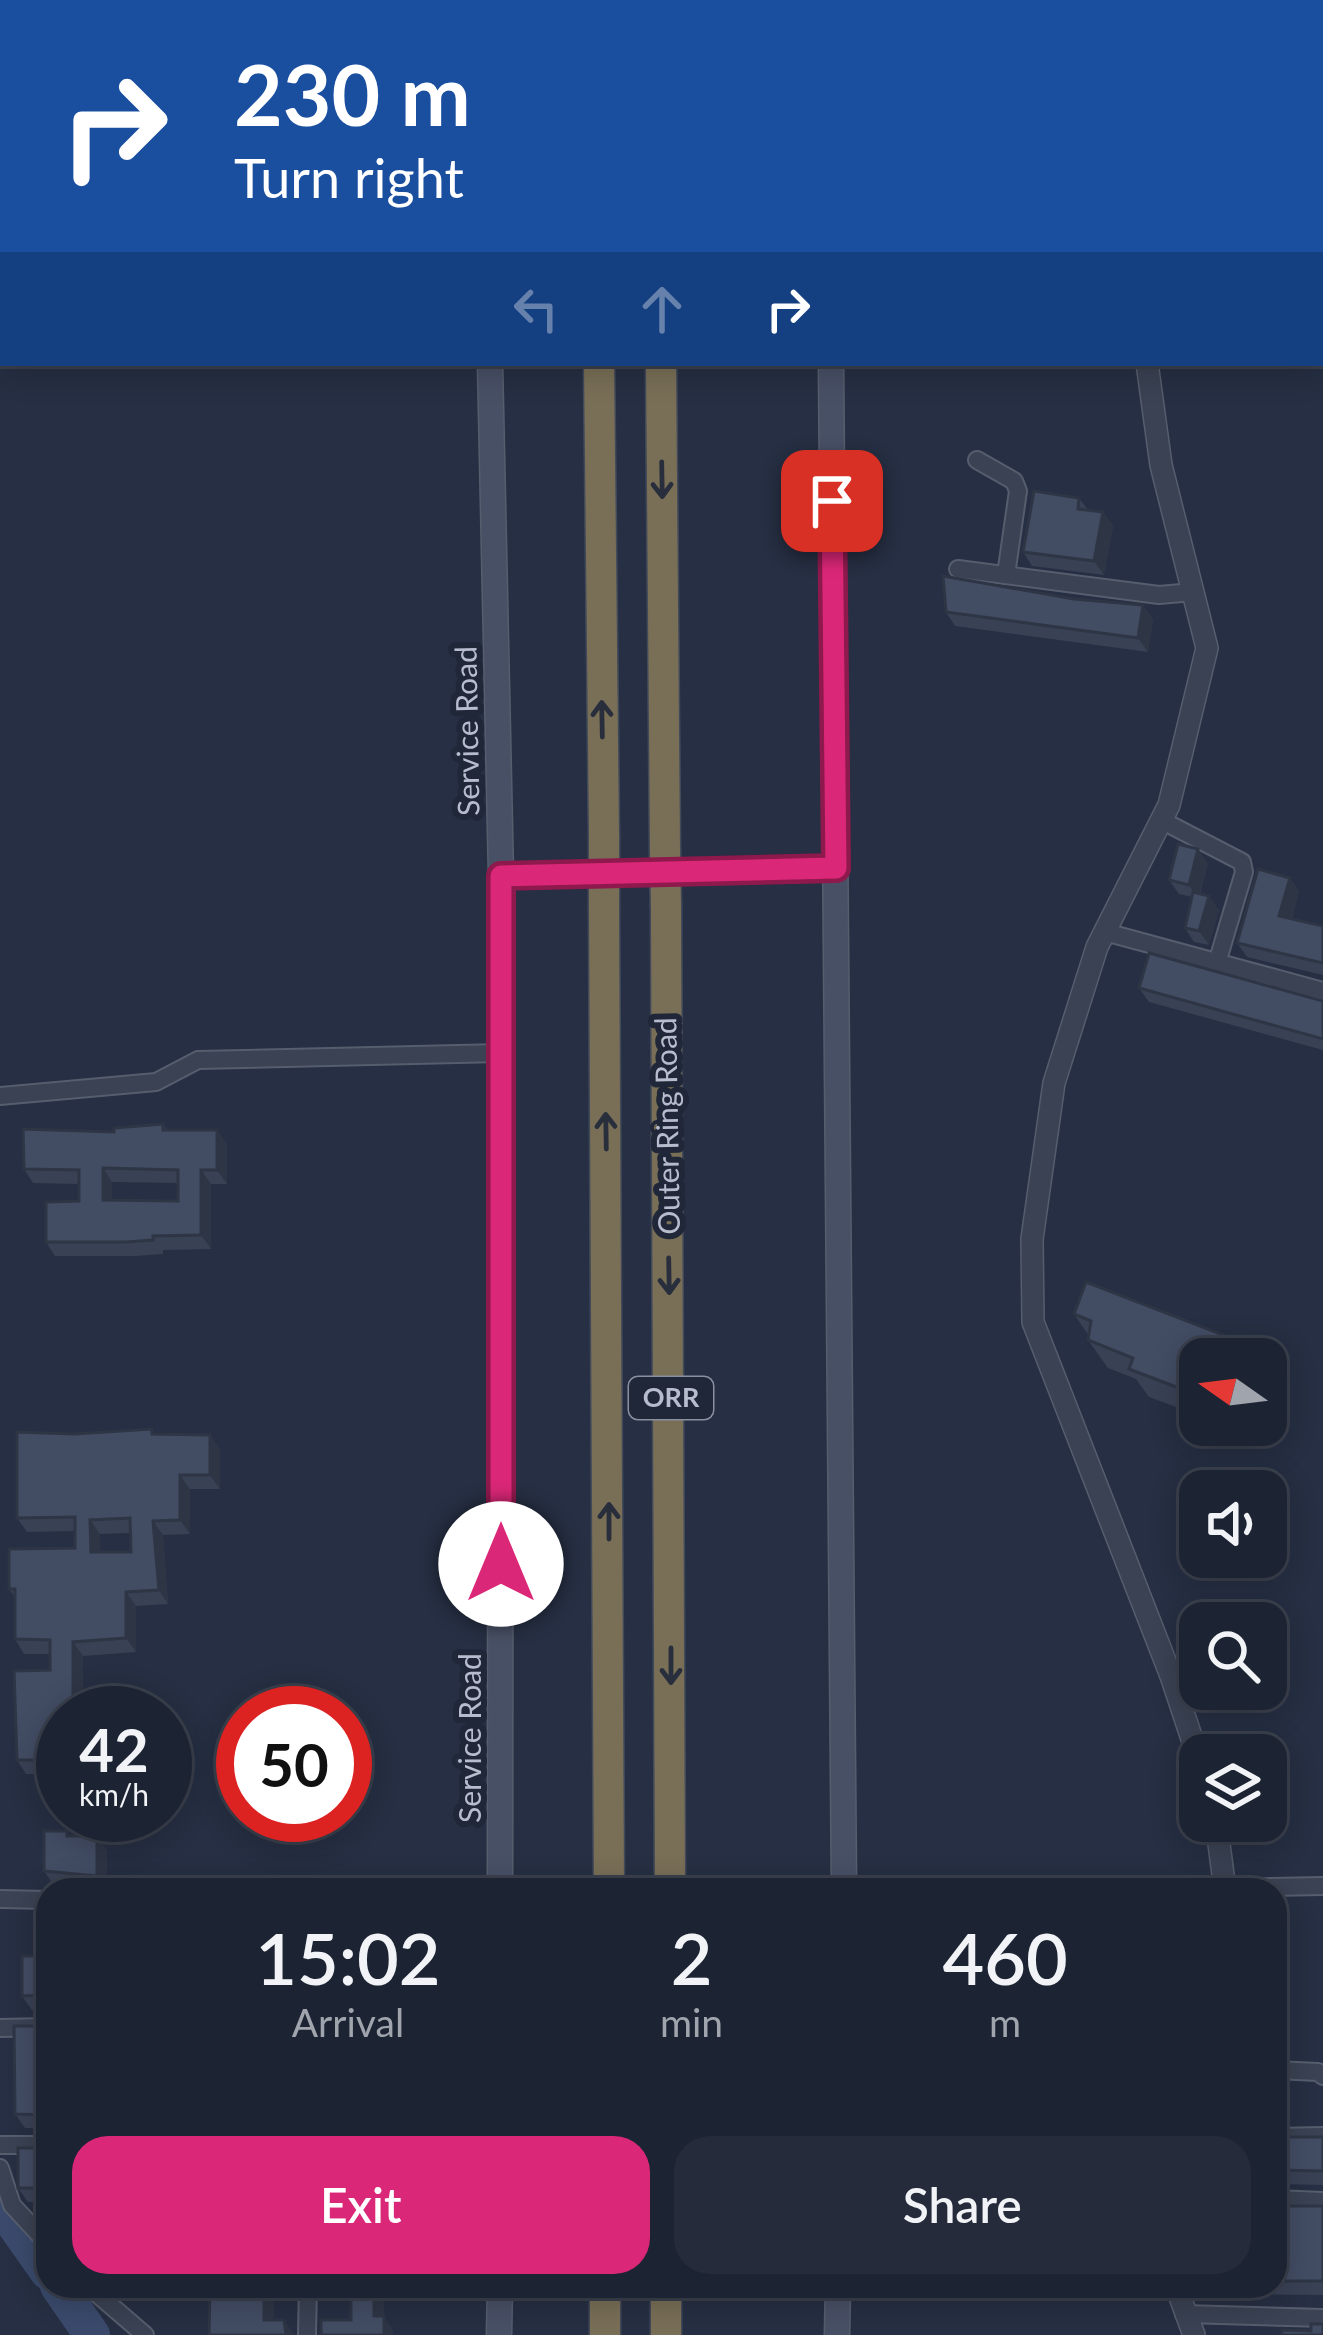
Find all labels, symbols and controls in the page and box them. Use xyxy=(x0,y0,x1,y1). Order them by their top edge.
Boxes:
text: 230 m xyxy=(234,43,471,144)
icon: right xyxy=(36,48,192,204)
text: Turn right xyxy=(234,145,464,210)
icon: left xyxy=(503,276,569,342)
icon: ahead xyxy=(629,276,695,342)
icon: right xyxy=(755,276,821,342)
pin xyxy=(781,450,883,552)
one-way arrow xyxy=(651,460,673,499)
icon: arrive xyxy=(799,468,865,534)
street label: Service Road xyxy=(447,646,485,816)
one-way arrow xyxy=(591,700,614,739)
street label: Outer Ring Road xyxy=(646,1017,686,1235)
one-way arrow xyxy=(595,1112,617,1151)
one-way arrow xyxy=(658,1256,681,1295)
north arrow xyxy=(1179,1338,1287,1446)
map controls xyxy=(1179,1338,1287,1842)
road number: ORR xyxy=(629,1377,713,1419)
button: sound xyxy=(1179,1470,1287,1578)
position arrow xyxy=(438,1501,564,1627)
one-way arrow xyxy=(598,1502,620,1541)
button: search xyxy=(1179,1602,1287,1710)
one-way arrow xyxy=(660,1646,682,1685)
street label: Service Road xyxy=(451,1653,487,1823)
speed limit sign: 50 xyxy=(216,1686,372,1842)
text: 42 xyxy=(79,1713,149,1785)
button: layers xyxy=(1179,1734,1287,1842)
text: km/h xyxy=(79,1776,149,1812)
text: 15:02 xyxy=(255,1914,441,2000)
text: 2 xyxy=(671,1914,712,2000)
text: 460 xyxy=(942,1914,1068,2000)
text: Arrival xyxy=(292,1999,404,2045)
text: min xyxy=(660,1999,723,2045)
text: m xyxy=(989,1999,1021,2045)
button: Exit xyxy=(72,2136,650,2274)
button: Share xyxy=(674,2136,1251,2274)

